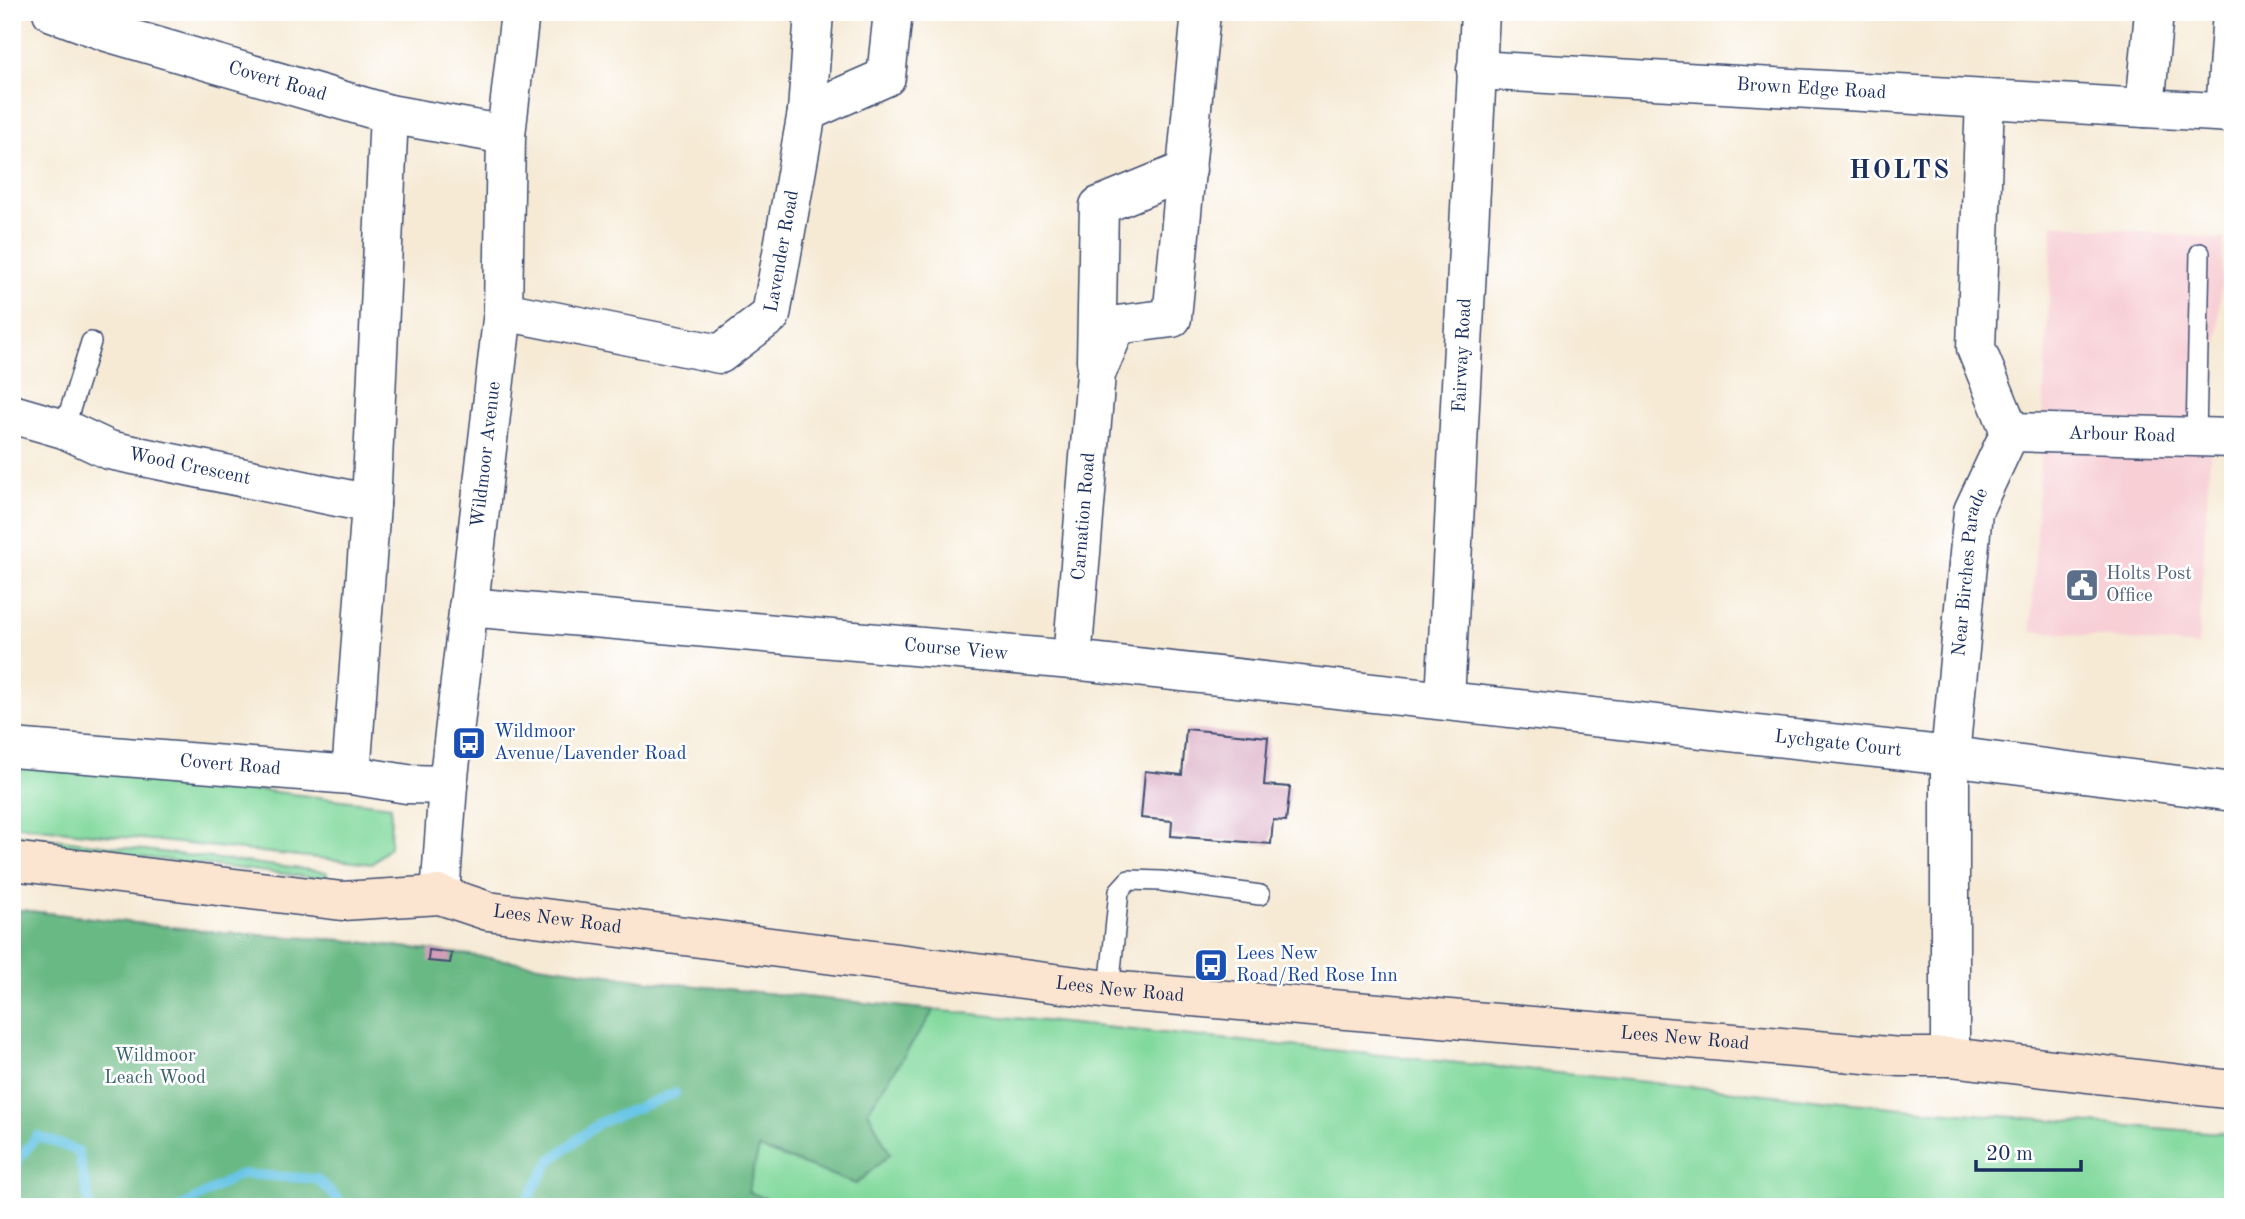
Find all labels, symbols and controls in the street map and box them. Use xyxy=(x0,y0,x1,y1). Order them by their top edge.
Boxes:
street label: Covert Road xyxy=(226,58,329,105)
street label: Brown Edge Road xyxy=(1736,75,1887,103)
district label: HOLTS xyxy=(1849,158,1951,184)
street label: Lavender Road xyxy=(762,189,802,314)
street label: Fairway Road xyxy=(1450,297,1475,413)
street label: Wildmoor Avenue xyxy=(468,380,504,529)
street label: Arbour Road xyxy=(2068,424,2176,446)
street label: Wood Crescent xyxy=(127,445,252,488)
street label: Carnation Road xyxy=(1069,451,1099,581)
street label: Near Birches Parade xyxy=(1950,485,1992,657)
place label: Holts Post Office xyxy=(2106,565,2192,606)
public building icon: Holts Post Office xyxy=(2063,566,2101,604)
street label: Course View xyxy=(903,636,1009,664)
place label: Wildmoor Avenue/Lavender Road xyxy=(494,723,687,764)
bus stop icon: Wildmoor Avenue/Lavender Road xyxy=(450,724,488,762)
street label: Lychgate Court xyxy=(1774,727,1903,760)
street label: Covert Road xyxy=(179,752,282,779)
street label: Lees New Road xyxy=(492,902,623,937)
place label: Lees New Road/Red Rose Inn xyxy=(1236,945,1398,986)
bus stop icon: Lees New Road/Red Rose Inn xyxy=(1192,946,1230,984)
street label: Lees New Road xyxy=(1054,974,1185,1006)
street label: Lees New Road xyxy=(1619,1024,1750,1054)
park label: Wildmoor Leach Wood xyxy=(104,1047,206,1088)
scale bar xyxy=(1976,1128,2080,1172)
text: 20 m xyxy=(1986,1144,2033,1165)

